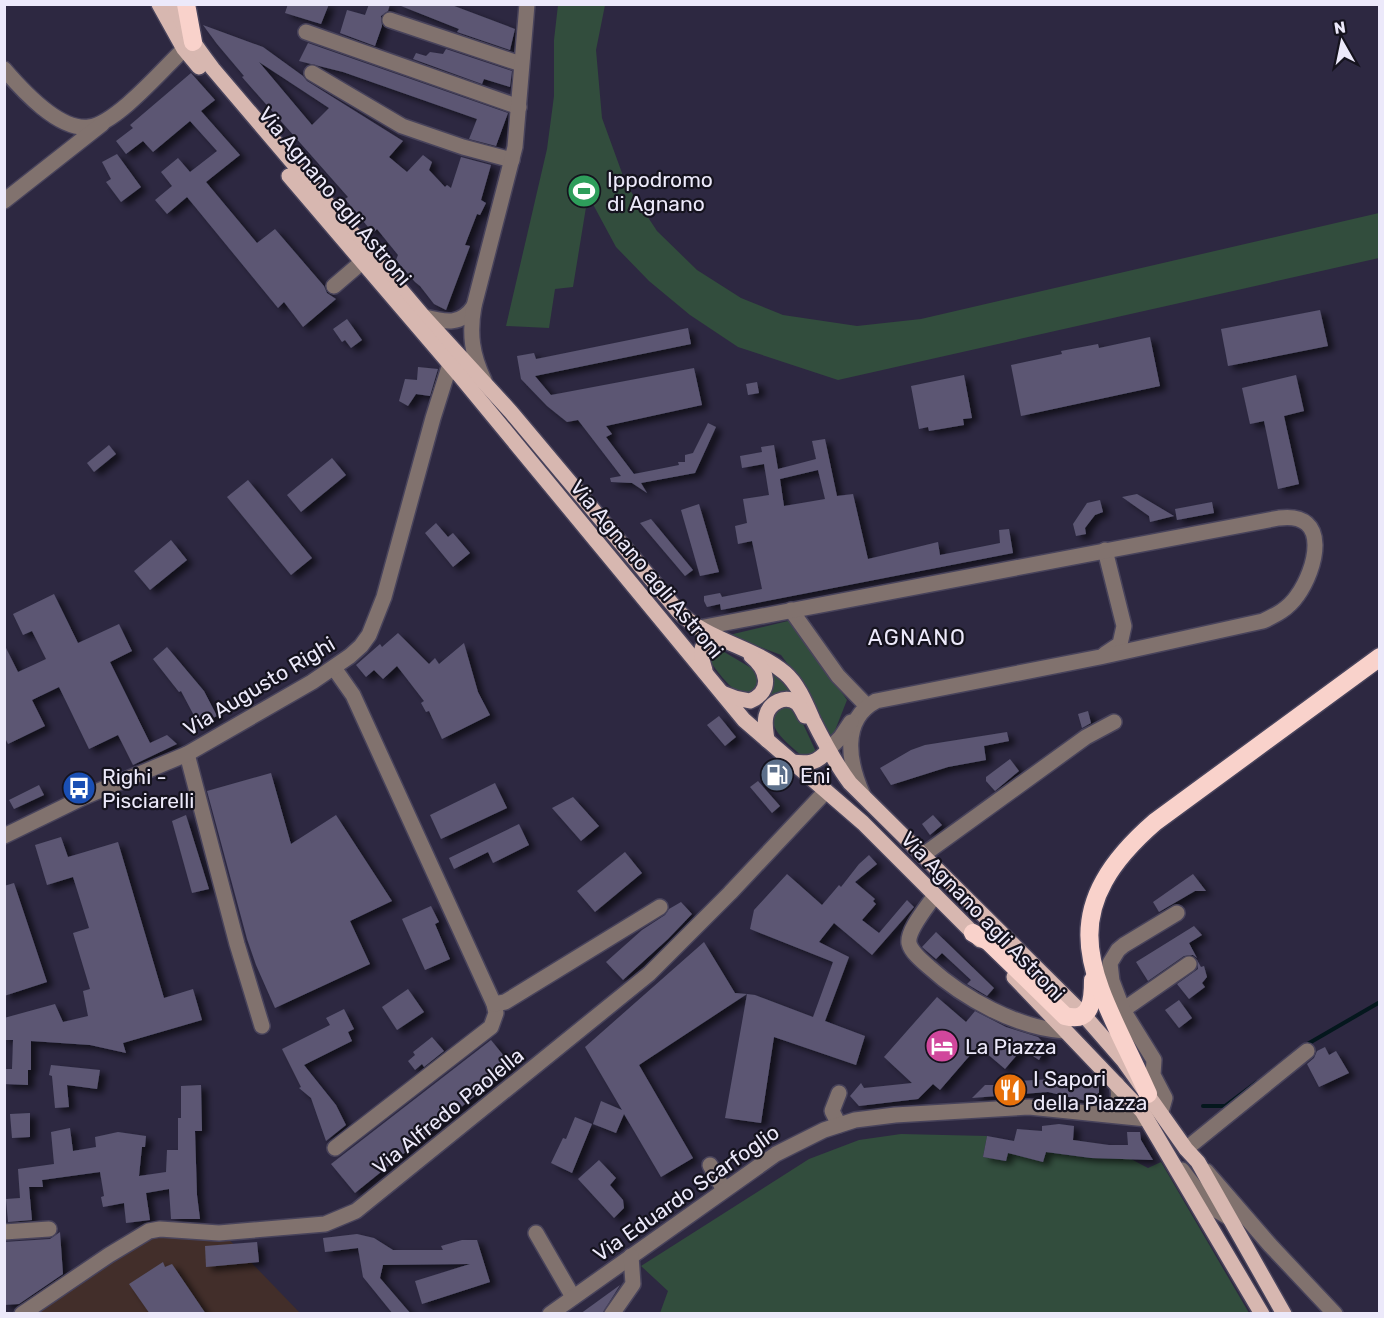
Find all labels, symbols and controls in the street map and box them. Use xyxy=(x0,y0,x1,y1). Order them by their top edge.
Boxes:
north arrow xyxy=(1312,12,1372,72)
text: N xyxy=(1333,17,1347,38)
street label: Via Agnano agli Astroni xyxy=(253,102,417,290)
place label: Ippodromo di Agnano xyxy=(607,167,713,216)
sports icon: Ippodromo di Agnano xyxy=(566,173,602,209)
street label: Via Agnano agli Astroni xyxy=(565,475,729,663)
district label: AGNANO xyxy=(868,624,966,651)
street label: Via Augusto Righi xyxy=(179,631,339,741)
fuel station icon: Eni xyxy=(759,757,795,793)
place label: Eni xyxy=(800,763,831,788)
place label: Righi - Pisciarelli xyxy=(102,764,194,813)
bus stop icon: Righi - Pisciarelli xyxy=(61,770,97,806)
street label: Via Agnano agli Astroni xyxy=(896,826,1070,1006)
hotel icon: La Piazza xyxy=(924,1028,960,1064)
place label: La Piazza xyxy=(965,1034,1057,1059)
street label: Via Alfredo Paolella xyxy=(367,1042,529,1180)
place label: I Sapori della Piazza xyxy=(1033,1066,1147,1115)
restaurant icon: I Sapori della Piazza xyxy=(992,1072,1028,1108)
street label: Via Eduardo Scarfoglio xyxy=(588,1119,784,1267)

